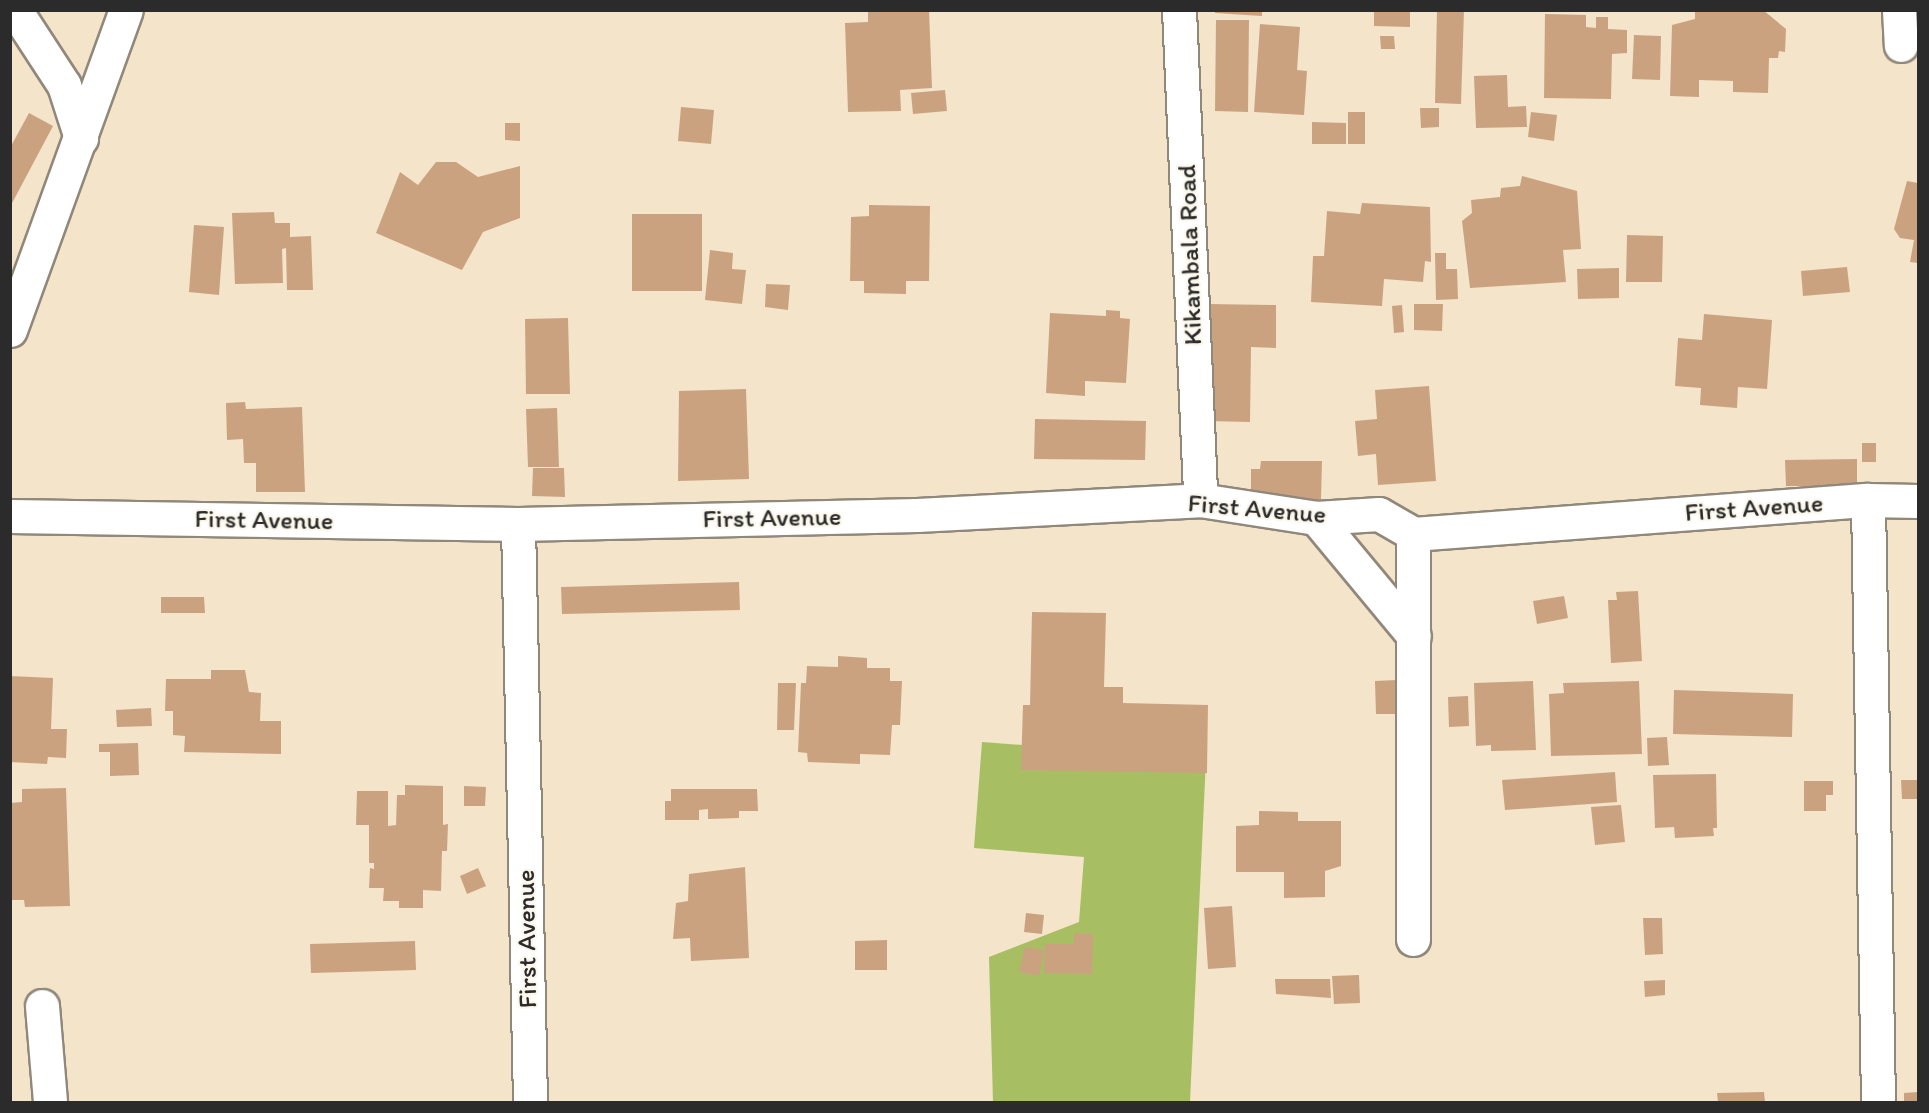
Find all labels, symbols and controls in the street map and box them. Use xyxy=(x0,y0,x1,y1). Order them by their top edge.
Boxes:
street label: Kikambala Road xyxy=(1171,164,1209,346)
street label: First Avenue xyxy=(1186,487,1328,531)
street label: First Avenue xyxy=(1684,488,1824,528)
street label: First Avenue xyxy=(702,501,842,535)
street label: First Avenue xyxy=(194,503,334,537)
street label: First Avenue xyxy=(510,869,544,1009)

